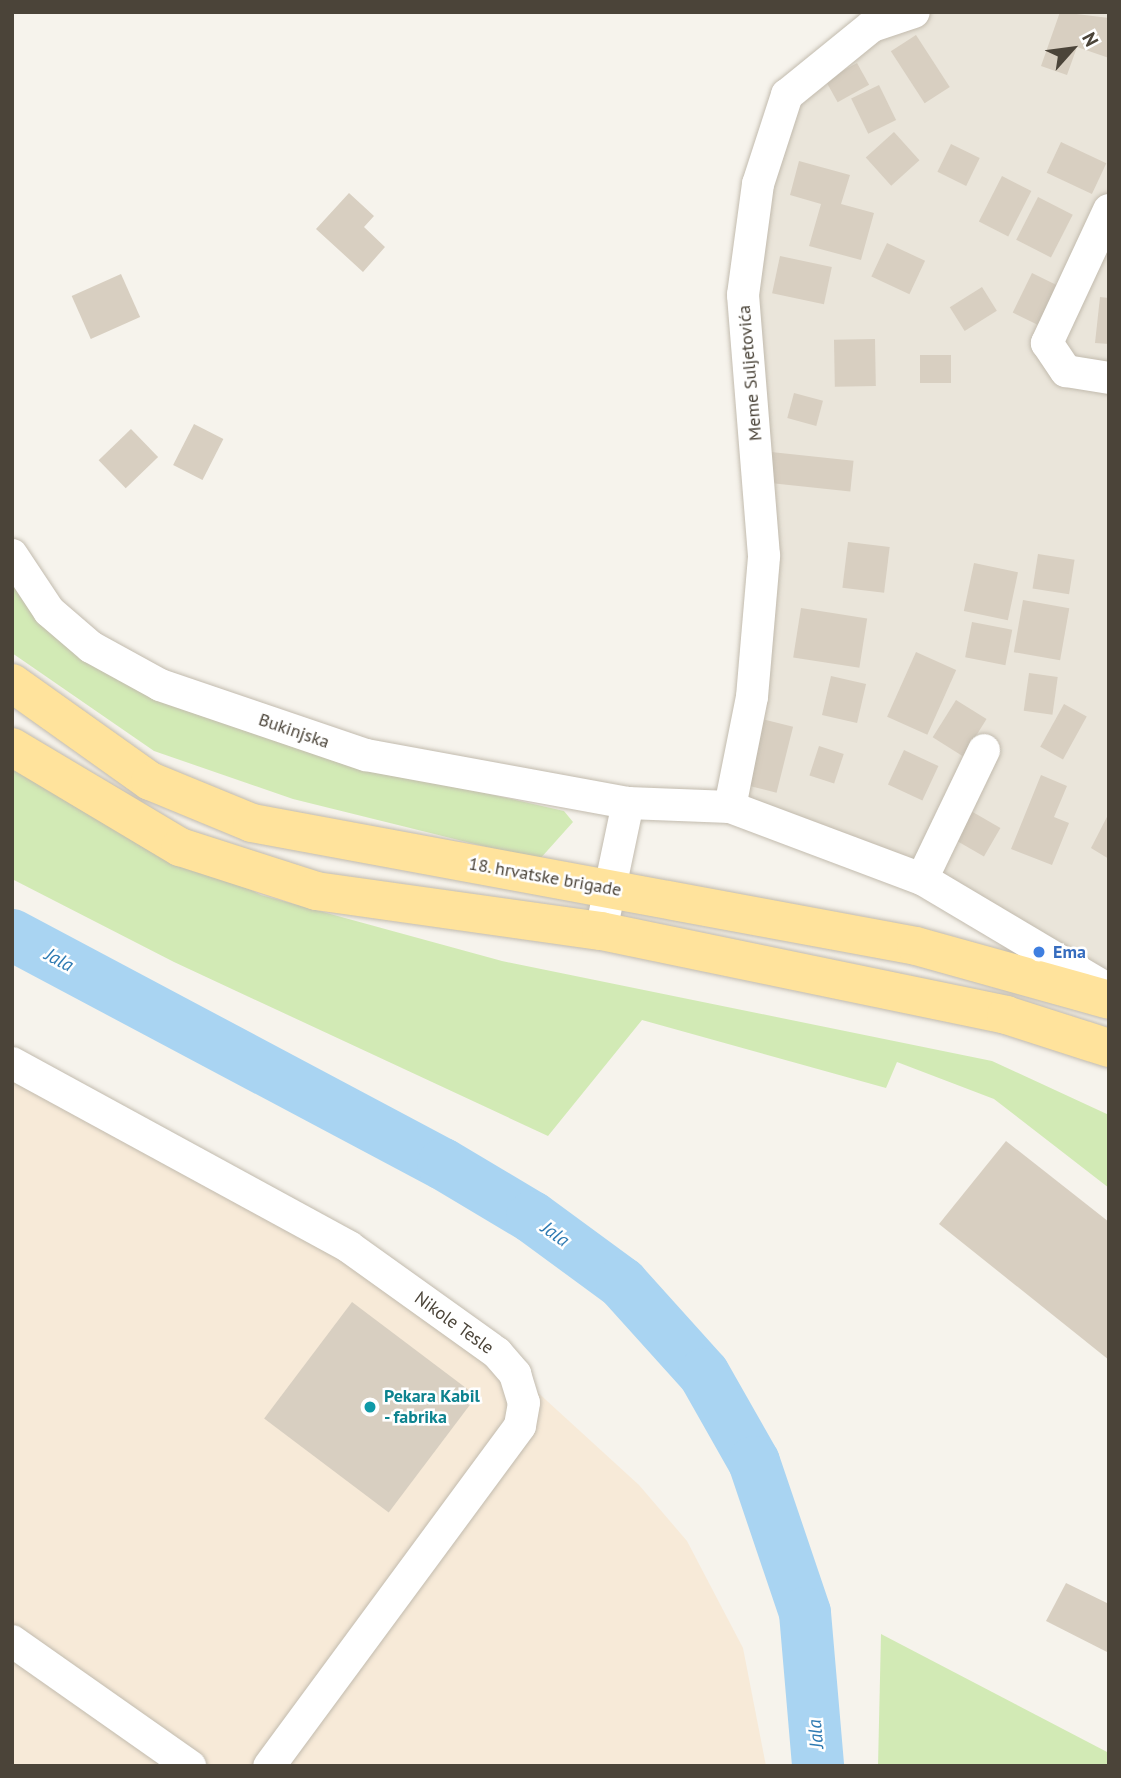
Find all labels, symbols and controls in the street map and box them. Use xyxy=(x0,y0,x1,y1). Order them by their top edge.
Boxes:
north arrow xyxy=(1037,14,1107,84)
text: N xyxy=(1077,28,1104,50)
street label: Meme Suljetovića xyxy=(733,304,767,442)
street label: Bukinjska xyxy=(256,709,332,753)
street label: 18. hrvatske brigade xyxy=(466,853,624,901)
place label: Ema xyxy=(1053,941,1086,963)
water label: Jala xyxy=(41,943,77,977)
marker: Ema xyxy=(1031,944,1047,960)
water label: Jala xyxy=(537,1216,573,1252)
street label: Nikole Tesle xyxy=(410,1287,498,1359)
place label: Pekara Kabil - fabrika xyxy=(384,1386,480,1428)
marker: Pekara Kabil - fabrika xyxy=(362,1399,378,1415)
water label: Jala xyxy=(803,1719,829,1749)

